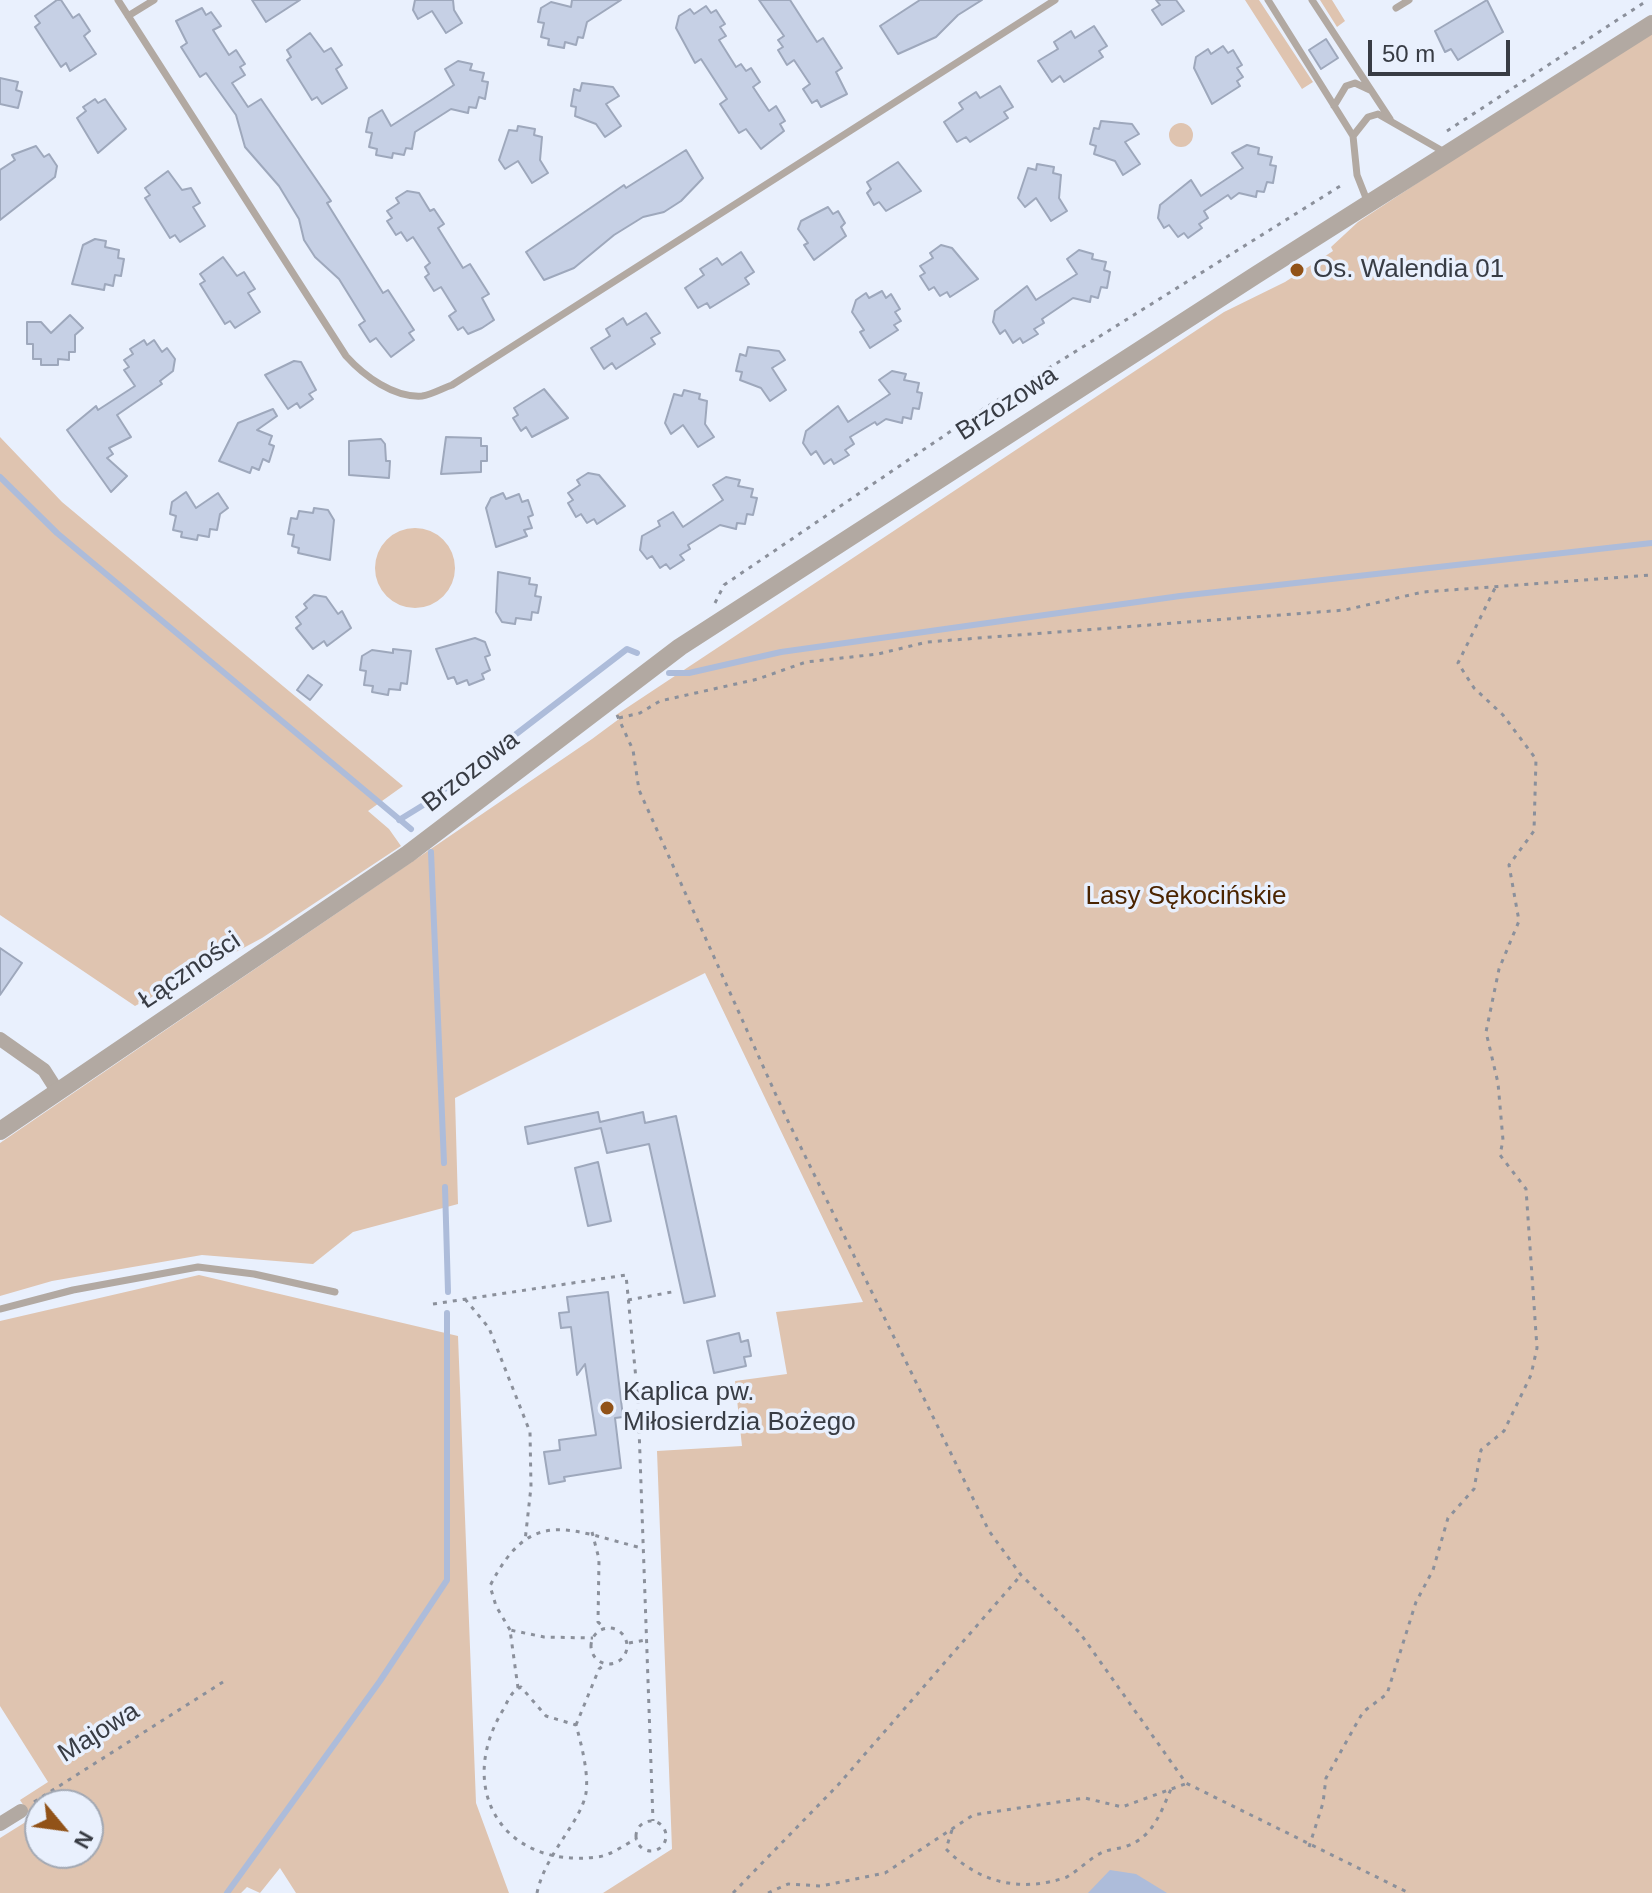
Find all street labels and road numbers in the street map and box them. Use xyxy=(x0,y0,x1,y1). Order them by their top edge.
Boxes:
street label: Brzozowa xyxy=(951,360,1063,448)
street label: Brzozowa xyxy=(416,725,526,819)
street label: Łączności xyxy=(133,926,247,1016)
street label: Majowa xyxy=(53,1696,145,1770)

